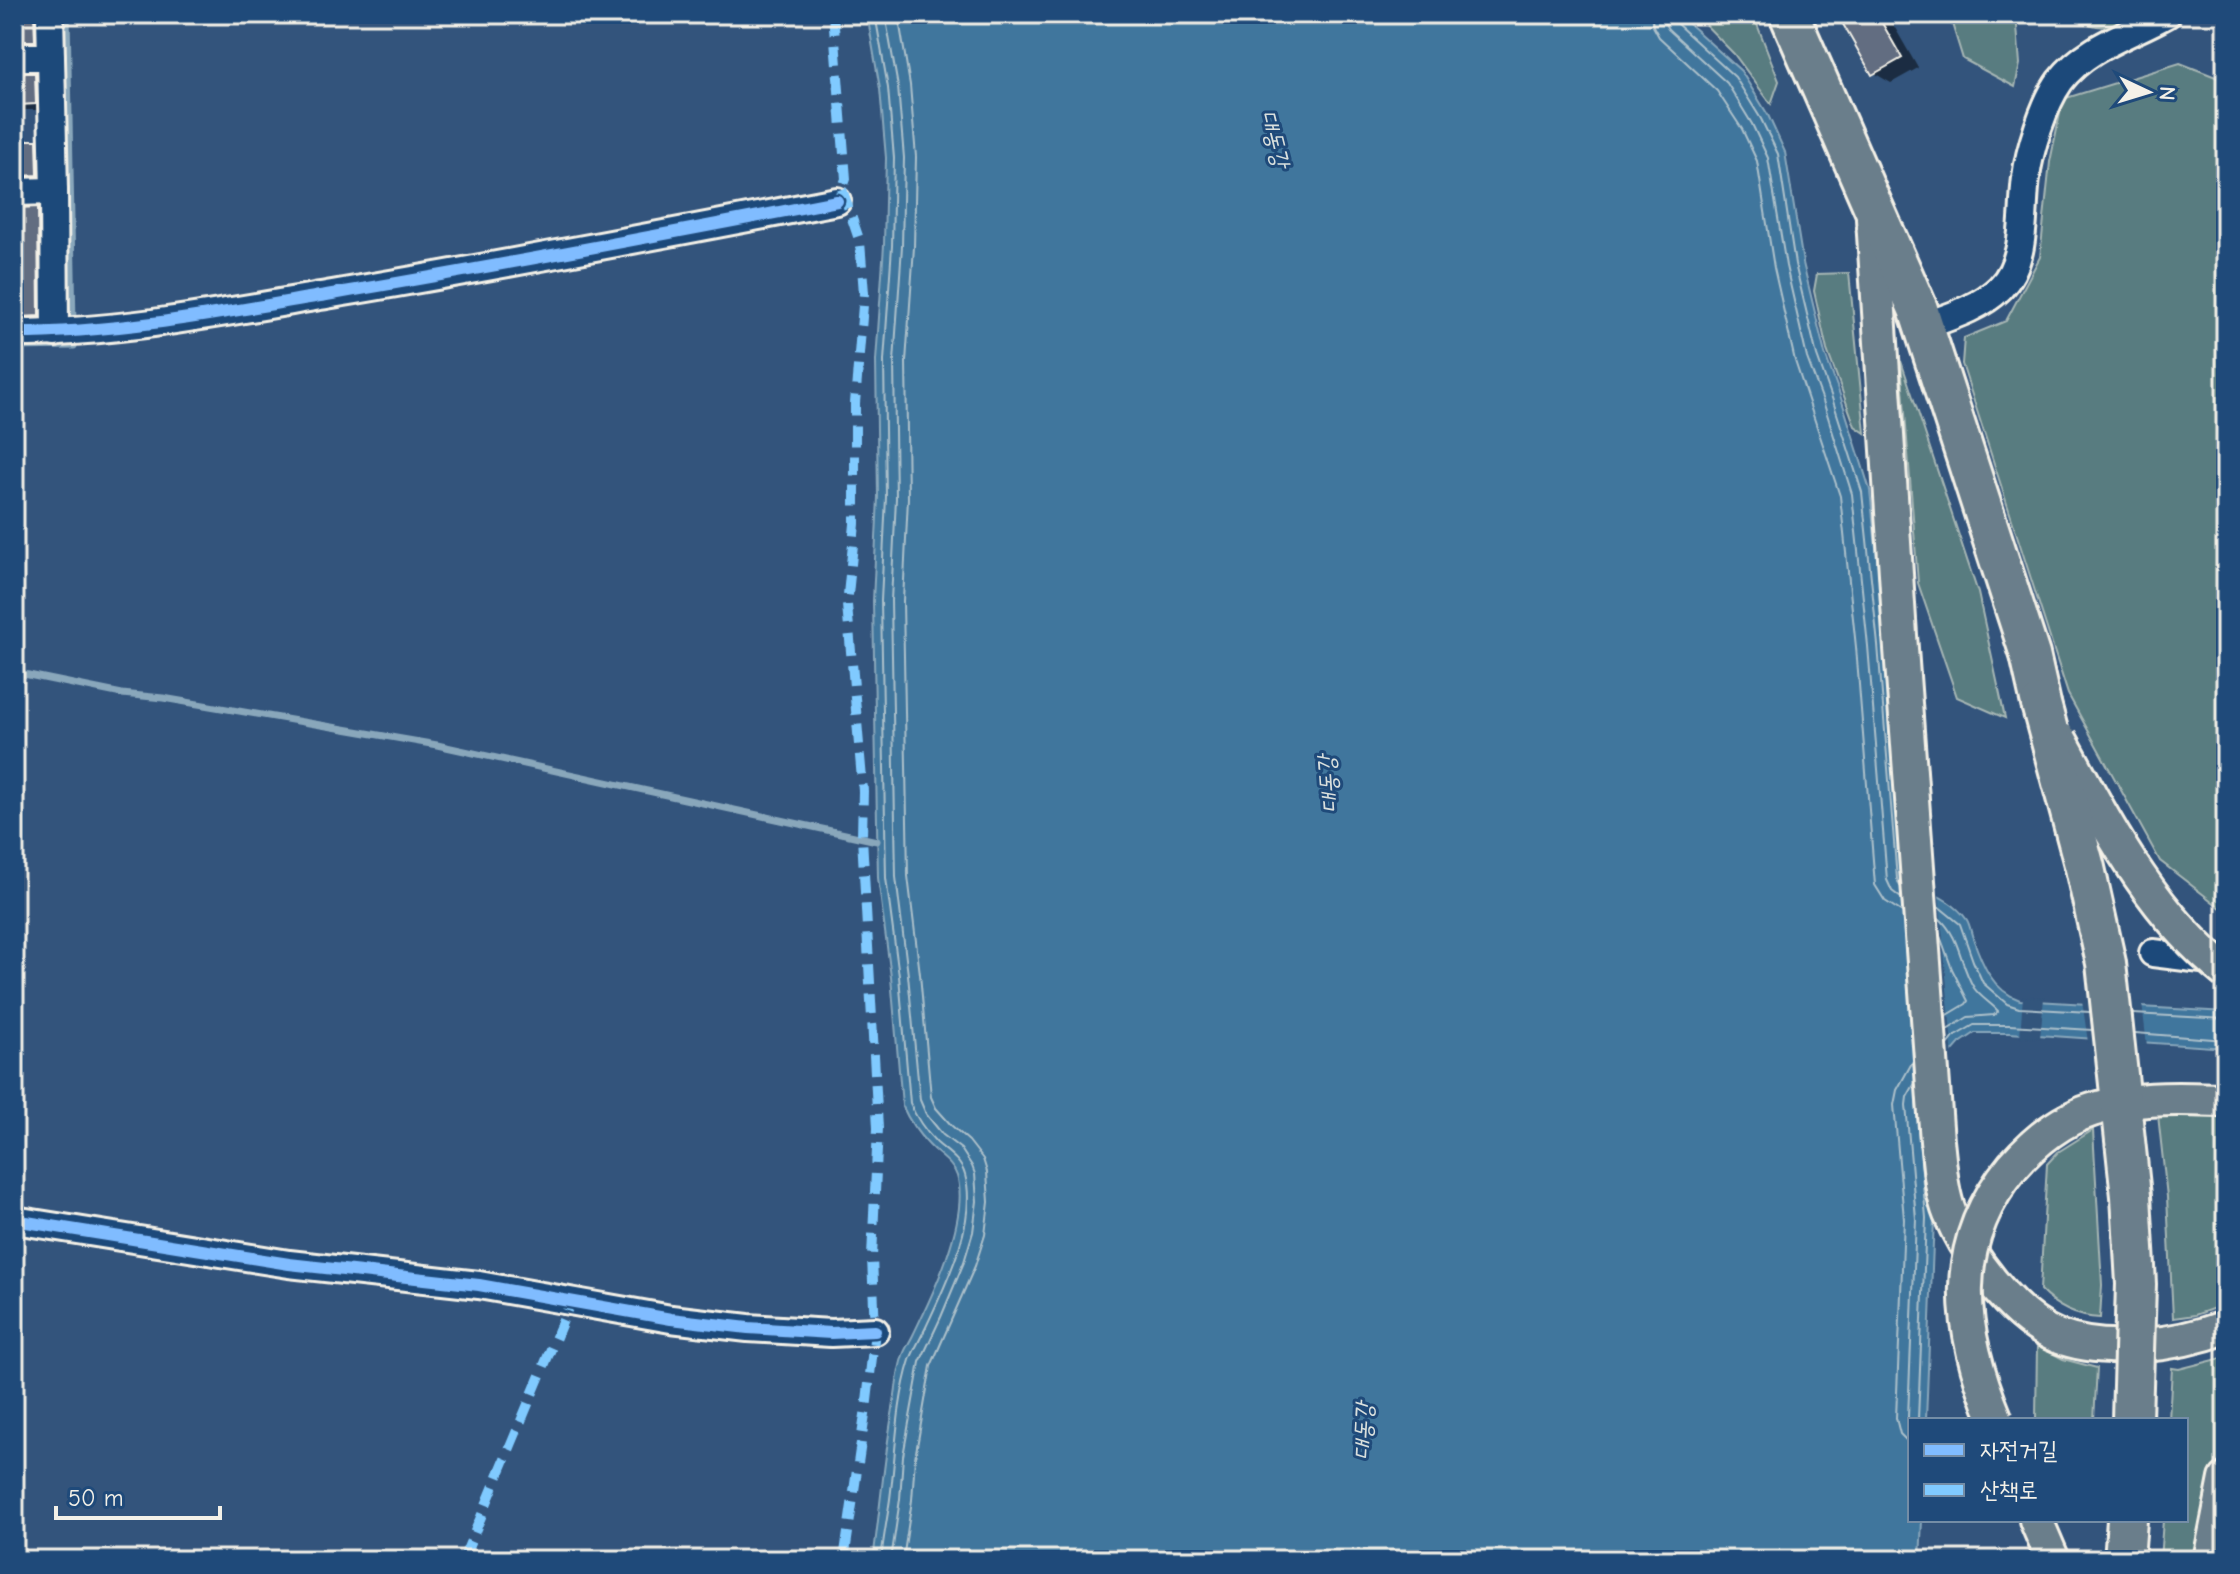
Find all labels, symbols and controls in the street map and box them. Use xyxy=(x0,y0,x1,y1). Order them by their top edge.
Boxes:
north arrow xyxy=(2108,52,2188,132)
text: N xyxy=(2153,85,2180,101)
water label: 대동강 xyxy=(1254,108,1296,173)
water label: 대동강 xyxy=(1312,751,1344,814)
water label: 대동강 xyxy=(1348,1399,1379,1461)
legend xyxy=(1908,1418,2188,1522)
text: 자전거길 xyxy=(1980,1436,2057,1464)
scale bar xyxy=(56,1470,220,1520)
text: 산책로 xyxy=(1980,1476,2038,1504)
text: 50 m xyxy=(68,1484,124,1512)

